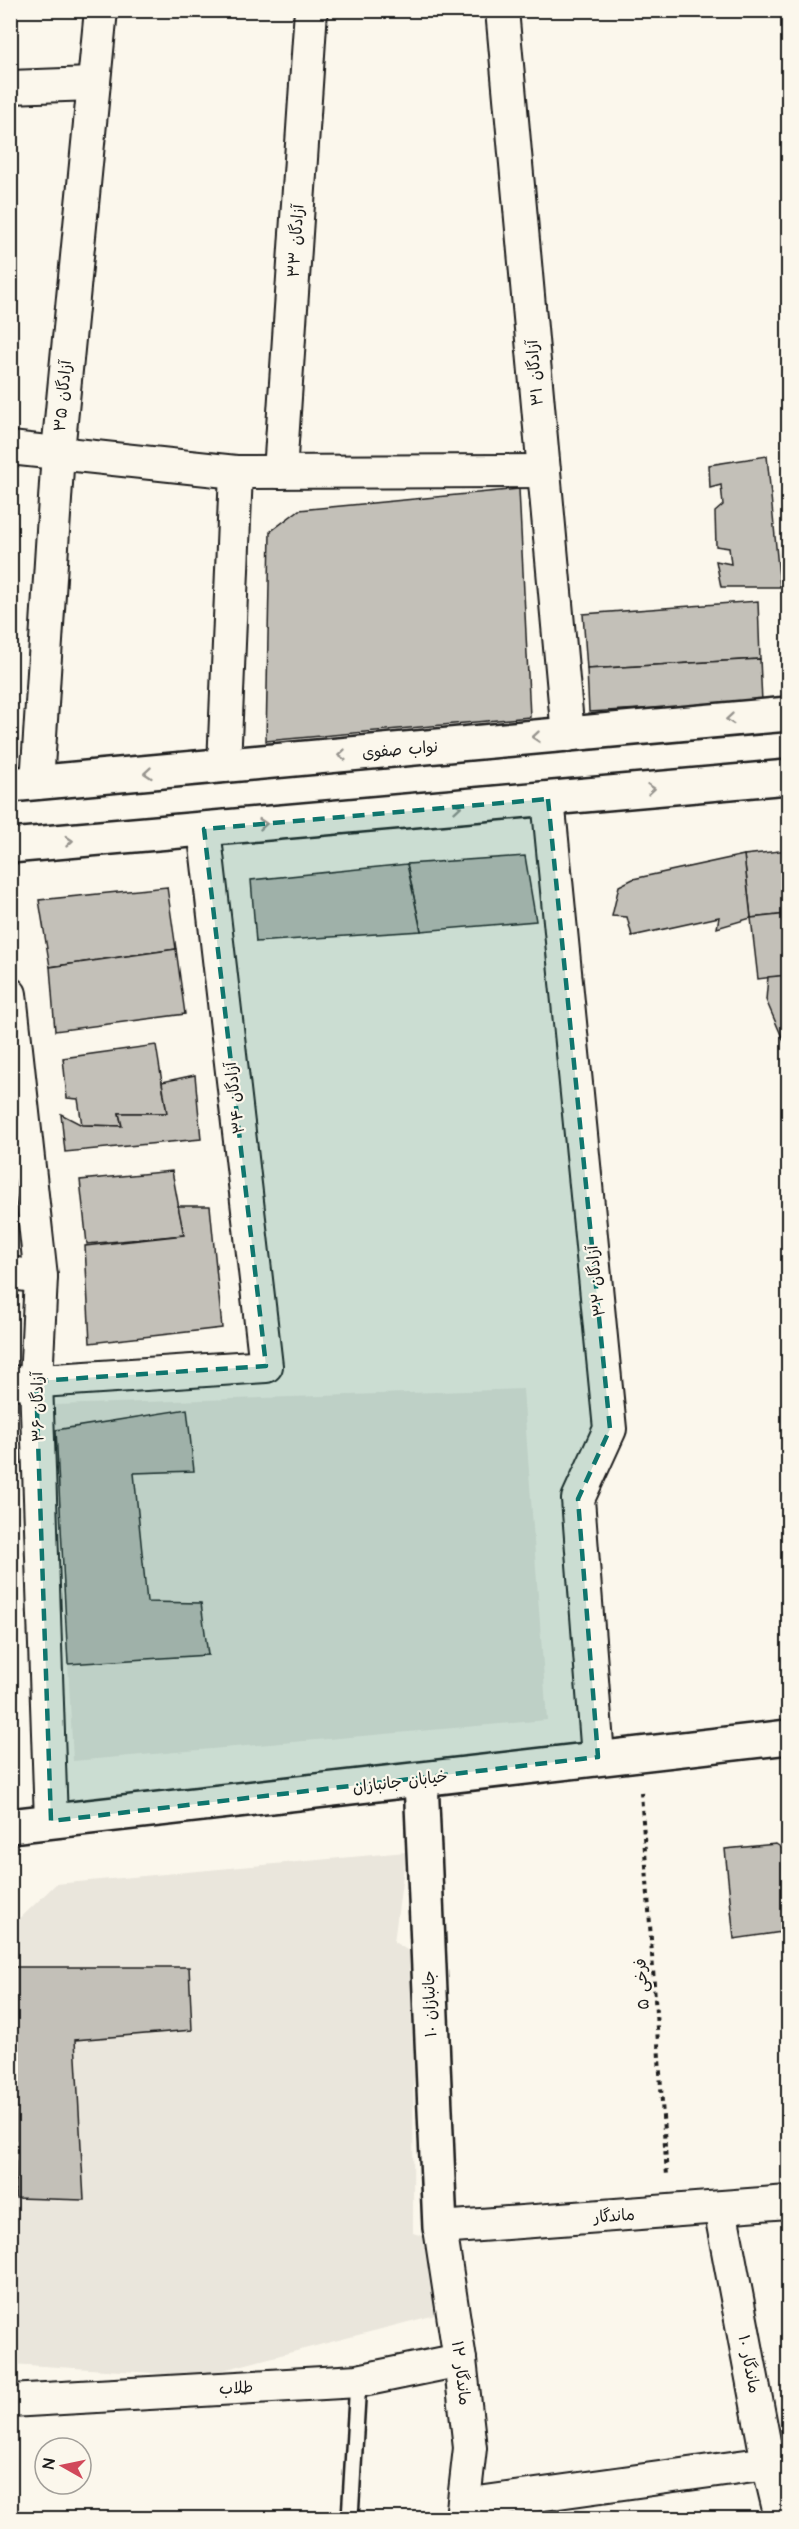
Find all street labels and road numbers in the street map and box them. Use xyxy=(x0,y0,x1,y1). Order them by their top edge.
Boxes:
street label: آزادگان ۳۳ xyxy=(282,203,310,278)
street label: آزادگان ۳۱ xyxy=(521,338,549,407)
street label: آزادگان ۳۵ xyxy=(49,358,77,433)
street label: نواب صفوی xyxy=(361,736,439,764)
street label: آزادگان ۳۴ xyxy=(220,1060,250,1135)
street label: آزادگان ۳۲ xyxy=(581,1243,611,1318)
street label: آزادگان ۳۶ xyxy=(26,1371,50,1442)
street label: خیابان جانبازان xyxy=(351,1765,449,1799)
street label: فرخی ۵ xyxy=(629,1957,655,2011)
street label: جانبازان ۱۰ xyxy=(418,1970,442,2038)
street label: ماندگار xyxy=(591,2204,636,2228)
street label: ماندگار ۱۰ xyxy=(733,2333,765,2395)
street label: ماندگار ۱۲ xyxy=(446,2340,476,2406)
street label: طلاب xyxy=(218,2376,254,2400)

